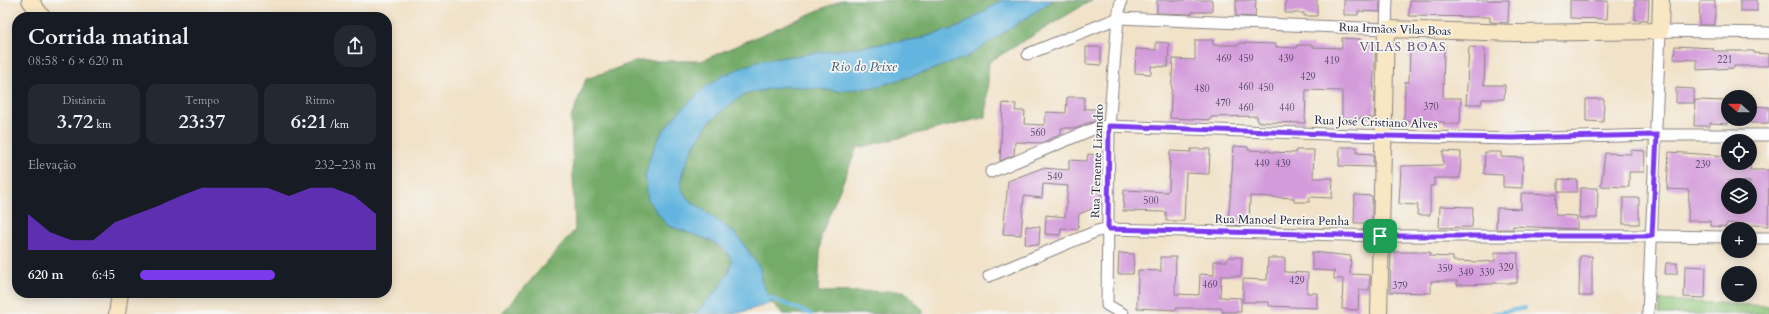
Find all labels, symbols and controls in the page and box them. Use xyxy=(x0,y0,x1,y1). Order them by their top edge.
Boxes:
street label: Rua Irmãos Vilas Boas xyxy=(1339,19,1451,39)
text: Corrida matinal xyxy=(28,22,189,52)
button: share xyxy=(334,25,376,67)
district label: VILAS BOAS xyxy=(1360,38,1446,56)
text: 08:58 · 6 × 620 m xyxy=(28,52,123,70)
house number: 469 xyxy=(1216,52,1232,66)
house number: 459 xyxy=(1238,52,1254,66)
house number: 439 xyxy=(1278,52,1294,66)
house number: 221 xyxy=(1717,53,1733,67)
house number: 419 xyxy=(1324,54,1340,68)
water label: Rio do Peixe xyxy=(831,58,898,76)
house number: 429 xyxy=(1300,70,1316,84)
house number: 460 xyxy=(1238,80,1254,94)
house number: 450 xyxy=(1258,81,1274,95)
house number: 480 xyxy=(1194,82,1210,96)
north arrow xyxy=(1721,90,1757,126)
map controls xyxy=(1721,90,1757,302)
text: Distância xyxy=(62,93,106,108)
text: Tempo xyxy=(185,93,219,108)
text: Ritmo xyxy=(305,93,335,108)
house number: 470 xyxy=(1215,96,1231,110)
house number: 370 xyxy=(1423,100,1439,114)
house number: 460 xyxy=(1238,101,1254,115)
house number: 440 xyxy=(1279,101,1295,115)
street label: Rua Tenente Lizandro xyxy=(1087,103,1107,218)
text: 3.72 xyxy=(57,108,93,135)
text: 23:37 xyxy=(179,108,225,135)
text: 6:21 xyxy=(291,108,327,135)
street label: Rua José Cristiano Alves xyxy=(1314,112,1438,132)
text: km xyxy=(93,117,111,132)
text: /km xyxy=(327,117,349,132)
house number: 560 xyxy=(1030,126,1046,140)
button: locate xyxy=(1721,134,1757,170)
text: Elevação xyxy=(28,156,76,174)
text: 232–238 m xyxy=(314,156,376,174)
house number: 449 xyxy=(1254,157,1270,171)
house number: 439 xyxy=(1275,157,1291,171)
house number: 239 xyxy=(1695,158,1711,172)
house number: 549 xyxy=(1047,170,1063,184)
button: layers xyxy=(1721,178,1757,214)
house number: 500 xyxy=(1143,194,1159,208)
street label: Rua Manoel Pereira Penha xyxy=(1215,211,1350,229)
pin xyxy=(1363,219,1397,253)
button: + xyxy=(1721,222,1757,258)
icon: arrive xyxy=(1369,225,1391,247)
house number: 329 xyxy=(1498,261,1514,275)
house number: 359 xyxy=(1437,262,1453,276)
text: 620 m xyxy=(28,266,63,284)
text: 6:45 xyxy=(92,266,115,284)
house number: 349 xyxy=(1458,266,1474,280)
house number: 339 xyxy=(1479,266,1495,280)
button: − xyxy=(1721,266,1757,302)
house number: 429 xyxy=(1289,274,1305,288)
house number: 469 xyxy=(1202,278,1218,292)
house number: 379 xyxy=(1392,279,1408,293)

